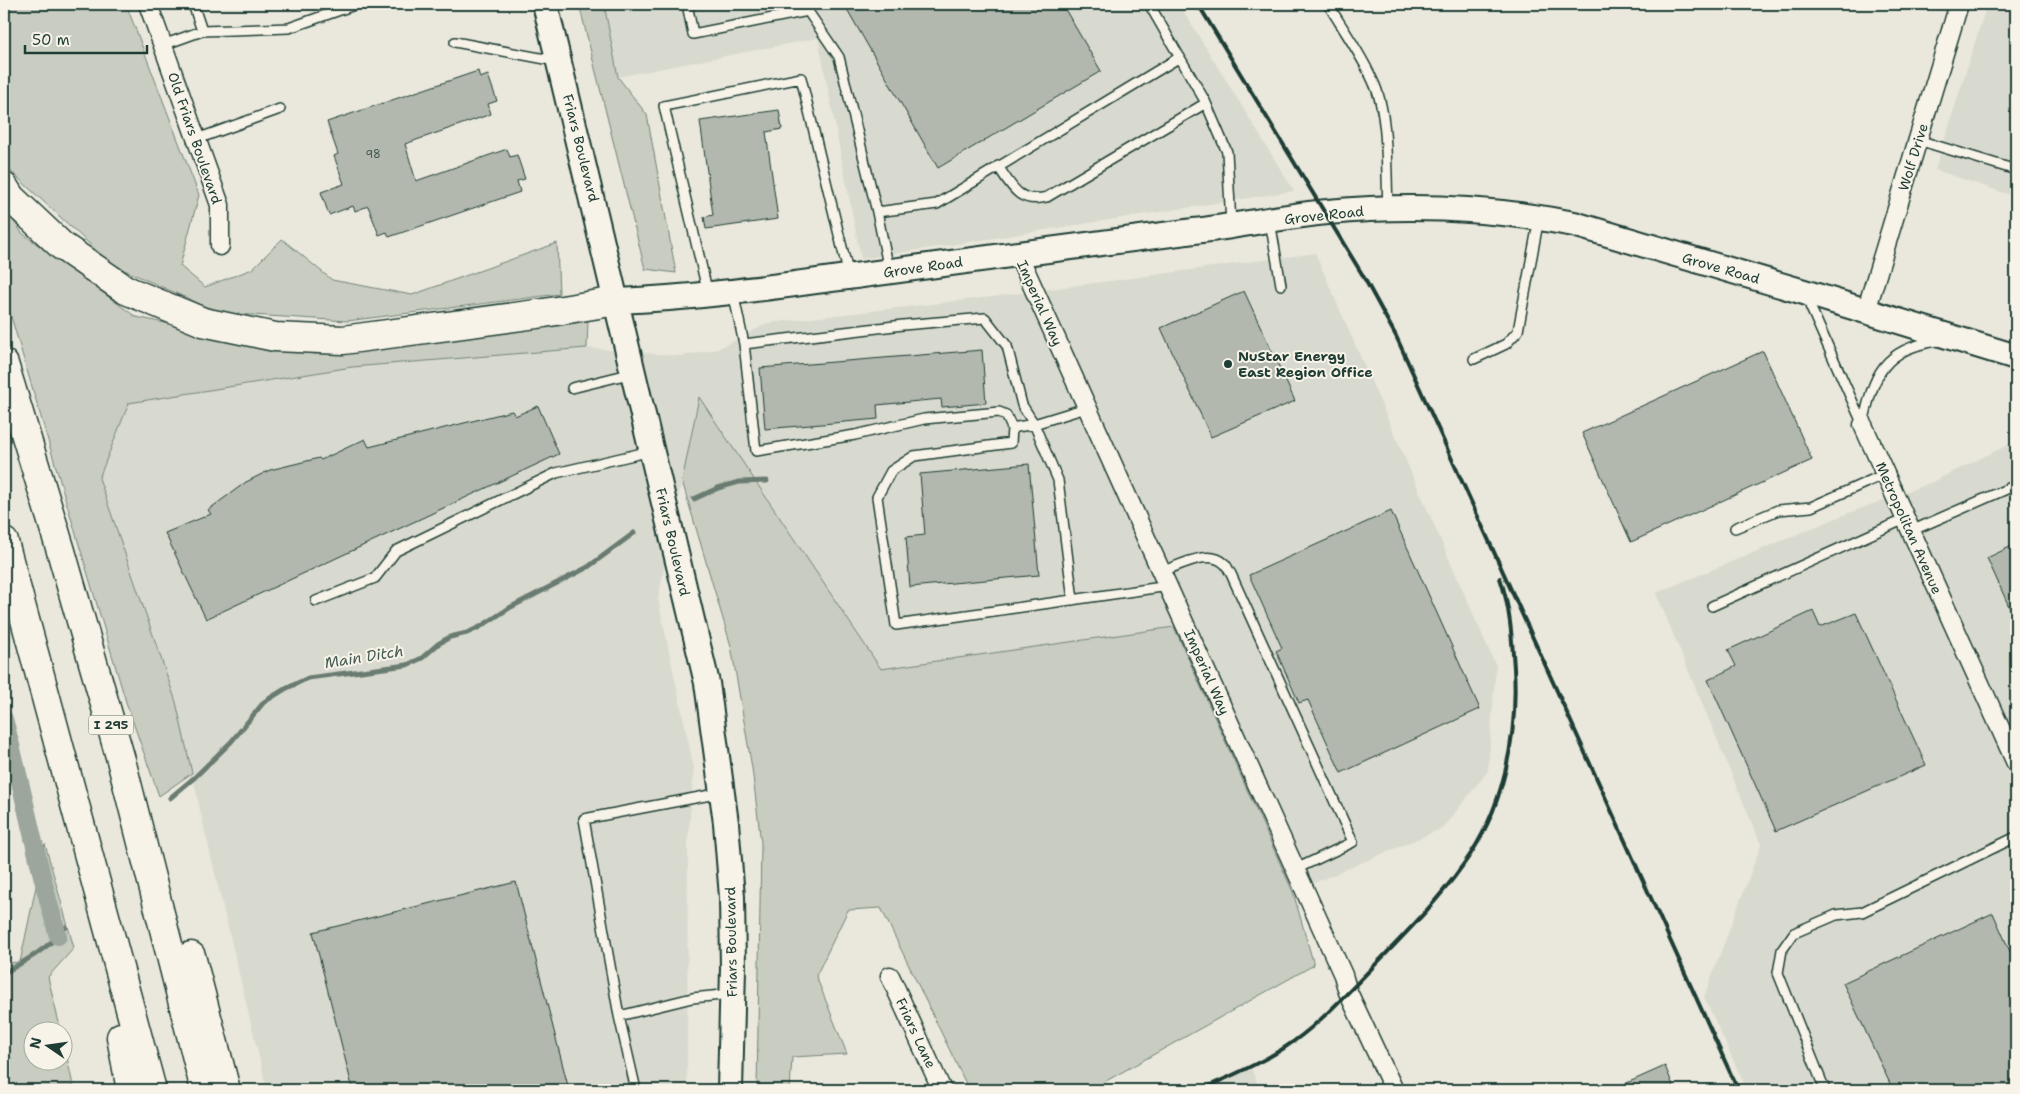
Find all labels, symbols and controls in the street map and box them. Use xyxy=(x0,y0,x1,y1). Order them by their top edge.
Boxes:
scale bar xyxy=(25,22,148,54)
text: 50 m xyxy=(32,30,70,50)
street label: Old Friars Boulevard xyxy=(164,70,226,207)
street label: Friars Boulevard xyxy=(559,92,603,204)
street label: Wolf Drive xyxy=(1894,121,1932,193)
house number: 98 xyxy=(365,147,381,162)
street label: Grove Road xyxy=(1283,202,1365,228)
street label: Grove Road xyxy=(1680,248,1762,288)
street label: Grove Road xyxy=(882,253,964,281)
street label: Imperial Way xyxy=(1013,257,1067,349)
place label: NuStar Energy East Region Office xyxy=(1238,347,1373,381)
marker: NuStar Energy East Region Office xyxy=(1222,358,1234,370)
street label: Metropolitan Avenue xyxy=(1872,459,1946,597)
street label: Friars Boulevard xyxy=(652,486,694,598)
street label: Imperial Way xyxy=(1180,626,1234,718)
water label: Main Ditch xyxy=(323,641,405,673)
road number: I 295 xyxy=(88,716,134,734)
street label: Friars Boulevard xyxy=(721,886,741,997)
street label: Friars Lane xyxy=(892,995,940,1071)
north arrow xyxy=(22,1022,72,1072)
text: N xyxy=(25,1036,45,1051)

